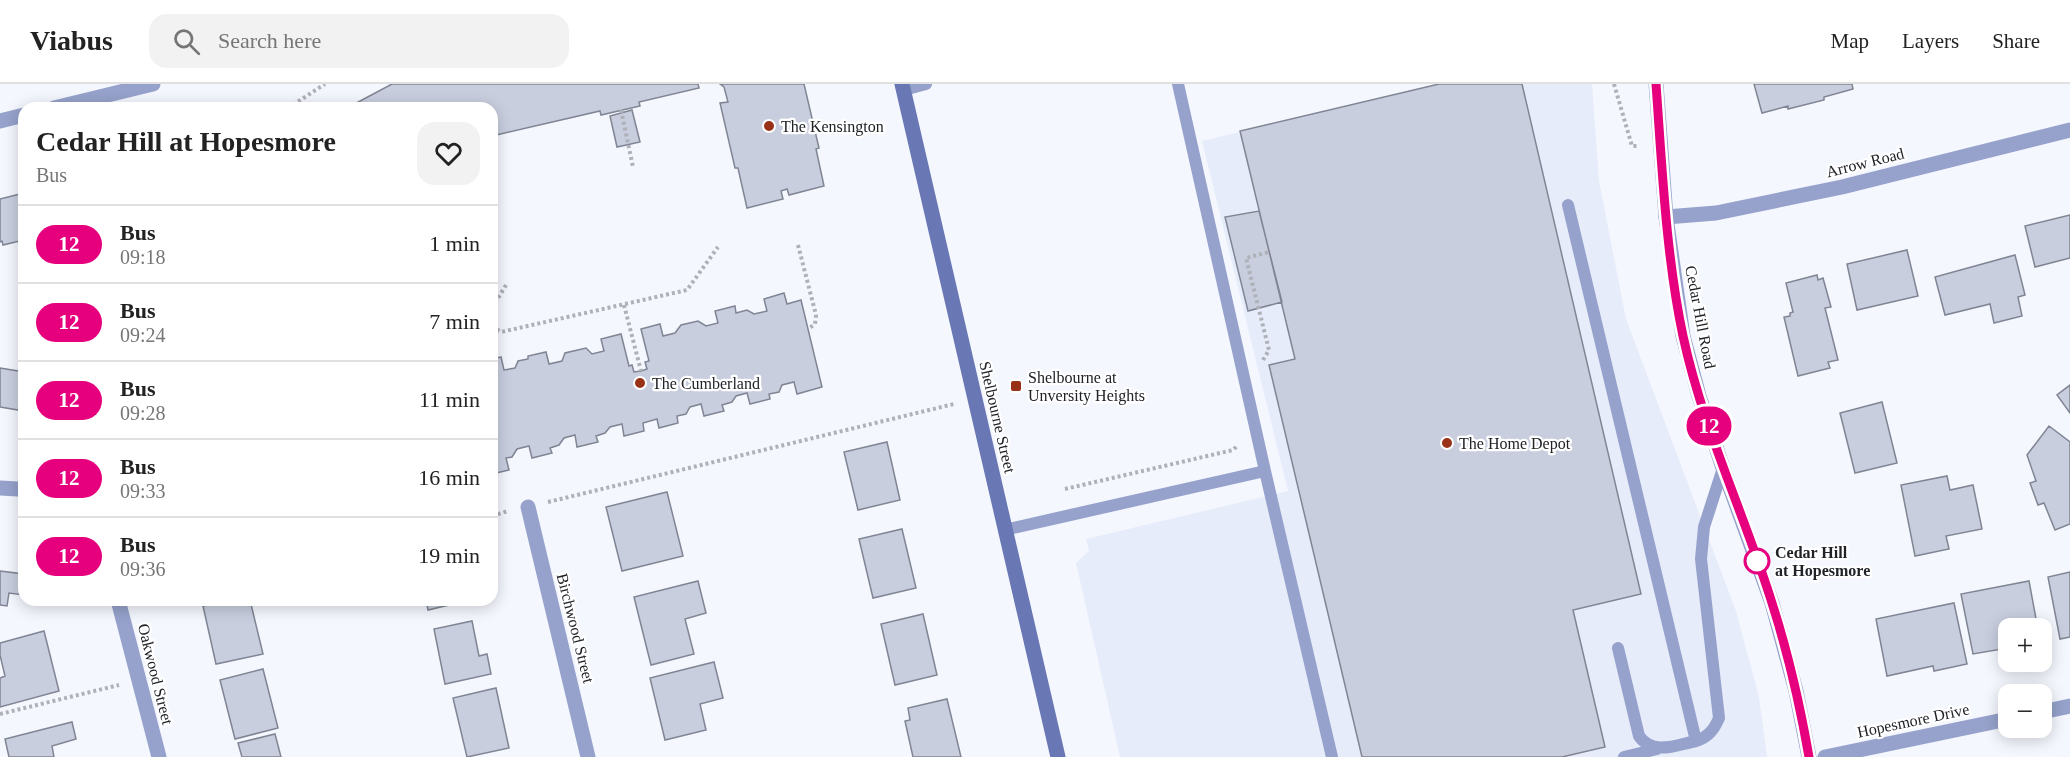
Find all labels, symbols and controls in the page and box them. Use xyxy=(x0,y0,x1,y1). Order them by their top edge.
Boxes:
search box xyxy=(149,14,569,68)
text: Viabus xyxy=(30,25,113,56)
icon: search xyxy=(170,25,203,58)
text: Search here xyxy=(218,28,321,53)
text: Map xyxy=(1831,29,1869,53)
text: Layers xyxy=(1902,29,1959,53)
text: Share xyxy=(1992,29,2040,53)
place label: The Kensington xyxy=(781,118,884,136)
marker: The Kensington xyxy=(762,119,776,133)
button: heart xyxy=(417,122,480,185)
text: Cedar Hill at Hopesmore xyxy=(36,126,336,157)
street label: Arrow Road xyxy=(1824,145,1906,180)
text: Bus xyxy=(36,164,67,186)
text: Bus xyxy=(120,220,155,245)
text: 1 min xyxy=(429,231,480,256)
text: 12 xyxy=(59,232,80,256)
text: 09:18 xyxy=(120,246,166,268)
street label: Cedar Hill Road xyxy=(1682,264,1719,370)
text: Bus xyxy=(120,298,155,323)
text: 7 min xyxy=(429,309,480,334)
text: 12 xyxy=(59,310,80,334)
text: 09:24 xyxy=(120,324,166,346)
street label: Shelbourne Street xyxy=(976,360,1019,475)
place label: Shelbourne at Unversity Heights xyxy=(1028,369,1145,405)
place label: The Cumberland xyxy=(652,375,760,392)
text: Bus xyxy=(120,376,155,401)
marker: The Cumberland xyxy=(633,376,647,390)
marker: Shelbourne at Unversity Heights xyxy=(1009,379,1023,393)
text: 11 min xyxy=(419,387,480,412)
text: 12 xyxy=(59,388,80,412)
text: 09:28 xyxy=(120,402,166,424)
line badge: 12 xyxy=(1682,406,1736,446)
text: 12 xyxy=(1699,414,1720,438)
place label: The Home Depot xyxy=(1459,435,1571,453)
marker: The Home Depot xyxy=(1440,436,1454,450)
text: Bus xyxy=(120,454,155,479)
text: 16 min xyxy=(418,465,480,490)
text: 12 xyxy=(59,466,80,490)
text: 09:33 xyxy=(120,480,166,502)
text: Bus xyxy=(120,532,155,557)
text: 19 min xyxy=(418,543,480,568)
text: 12 xyxy=(59,544,80,568)
place label: Cedar Hill at Hopesmore xyxy=(1775,544,1870,580)
marker: Cedar Hill at Hopesmore xyxy=(1744,548,1770,574)
text: 09:36 xyxy=(120,558,166,580)
street label: Birchwood Street xyxy=(554,572,597,685)
map controls xyxy=(1998,618,2052,738)
button: + xyxy=(1998,618,2052,672)
street label: Oakwood Street xyxy=(135,622,176,727)
button: − xyxy=(1998,684,2052,738)
street label: Hopesmore Drive xyxy=(1855,700,1971,742)

